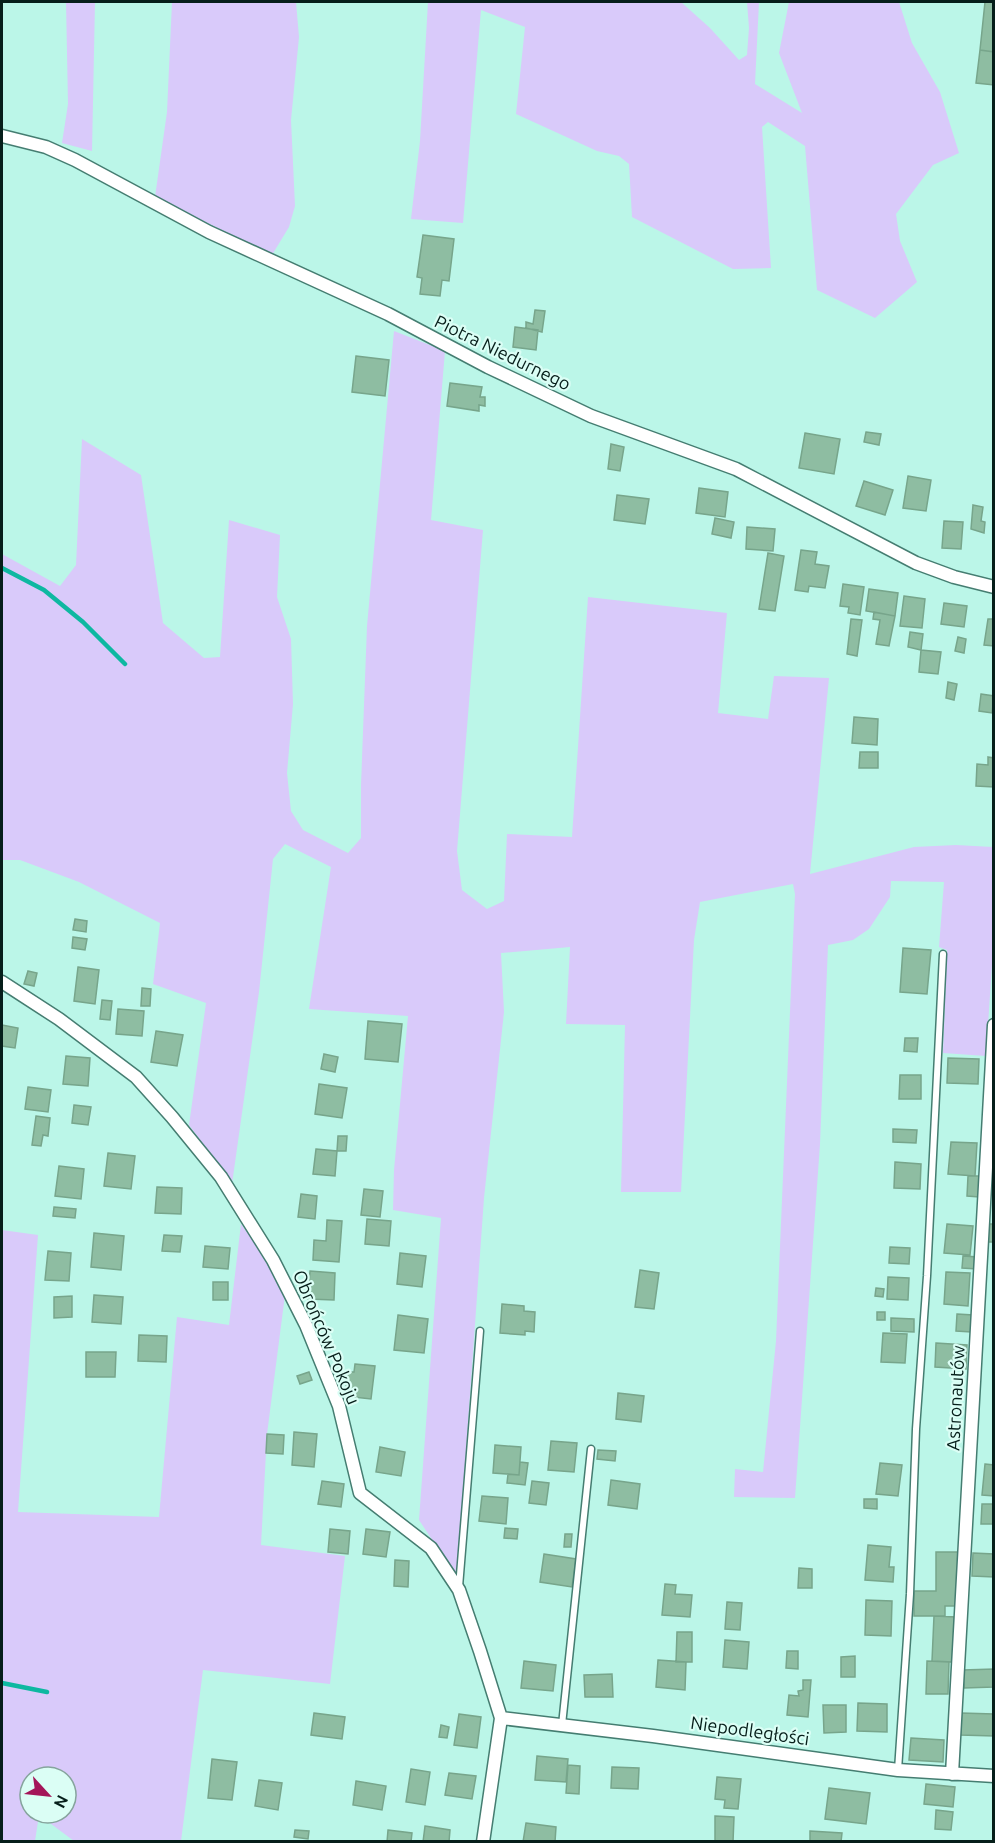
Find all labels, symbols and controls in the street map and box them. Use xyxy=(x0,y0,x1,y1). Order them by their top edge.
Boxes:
street label: Piotra Niedurnego xyxy=(432,310,574,394)
street label: Obrońców Pokoju xyxy=(290,1267,364,1407)
street label: Astronautów xyxy=(942,1345,968,1451)
street label: Niepodległości xyxy=(689,1712,811,1748)
north arrow xyxy=(18,1765,78,1825)
text: N xyxy=(51,1792,72,1811)

